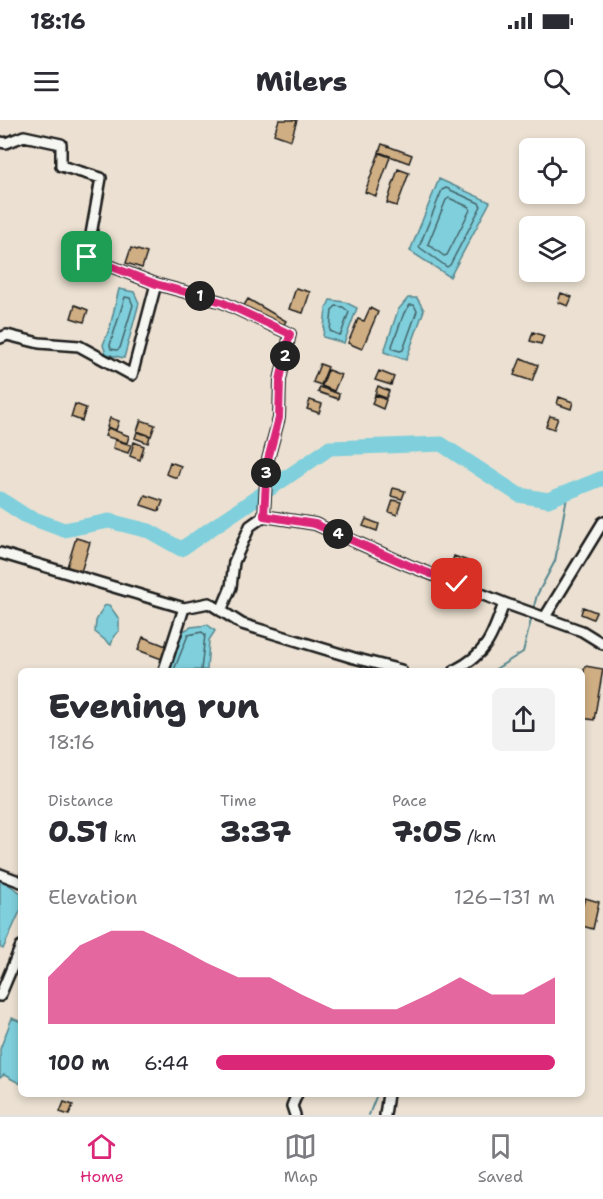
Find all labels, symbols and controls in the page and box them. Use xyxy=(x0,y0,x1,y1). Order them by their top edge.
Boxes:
text: 18:16 xyxy=(30,7,86,36)
text: Milers xyxy=(256,63,347,100)
icon: menu xyxy=(30,65,63,98)
icon: search xyxy=(540,65,573,98)
map controls xyxy=(519,138,585,282)
button: locate xyxy=(519,138,585,204)
button: layers xyxy=(519,216,585,282)
pin xyxy=(61,231,112,282)
icon: arrive xyxy=(70,240,103,273)
pin: 1 xyxy=(185,281,215,311)
text: 1 xyxy=(196,285,204,306)
pin: 2 xyxy=(270,341,300,371)
text: 2 xyxy=(279,345,291,366)
pin: 3 xyxy=(251,458,281,488)
text: 3 xyxy=(260,462,272,483)
pin: 4 xyxy=(323,519,353,549)
text: 4 xyxy=(332,523,344,544)
pin xyxy=(431,558,482,609)
icon: check xyxy=(440,567,473,600)
text: Evening run xyxy=(48,684,259,729)
button: share xyxy=(492,688,555,751)
text: 18:16 xyxy=(48,729,95,755)
text: Distance xyxy=(48,790,114,811)
text: Time xyxy=(220,790,257,811)
text: Pace xyxy=(392,790,427,811)
text: 0.51 xyxy=(48,811,108,852)
text: 3:37 xyxy=(220,811,291,852)
text: 7:05 xyxy=(392,811,462,852)
text: km xyxy=(108,826,136,847)
text: /km xyxy=(462,826,496,847)
text: Elevation xyxy=(48,884,138,910)
text: 126–131 m xyxy=(454,884,555,910)
text: 100 m xyxy=(48,1050,110,1076)
text: 6:44 xyxy=(144,1050,189,1076)
tab: Home xyxy=(80,1130,124,1187)
tab: Map xyxy=(284,1130,318,1187)
tab: Saved xyxy=(478,1130,523,1187)

